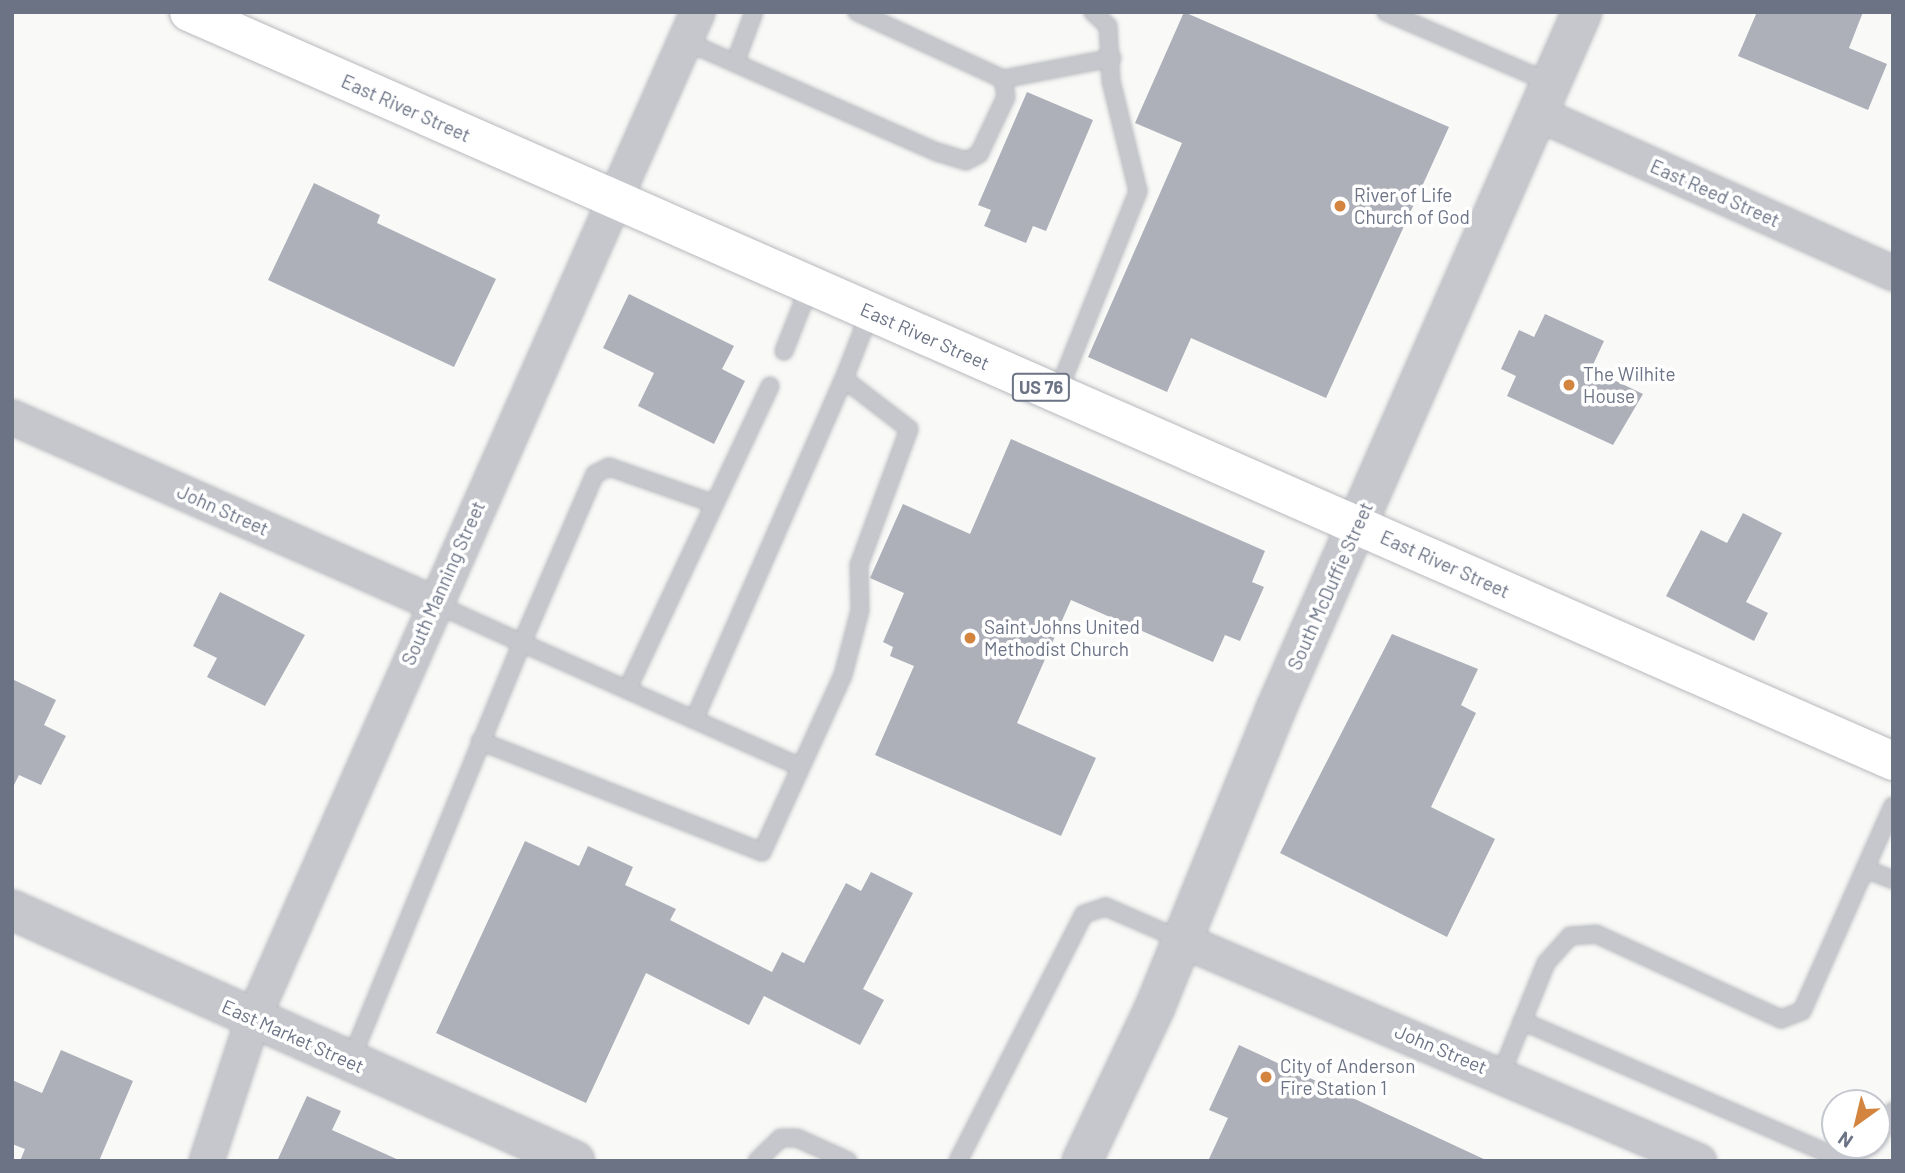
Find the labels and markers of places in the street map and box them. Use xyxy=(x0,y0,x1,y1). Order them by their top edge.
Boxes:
place label: River of Life Church of God xyxy=(1354,184,1470,228)
marker: River of Life Church of God xyxy=(1332,198,1348,214)
place label: The Wilhite House xyxy=(1583,363,1676,407)
marker: The Wilhite House xyxy=(1561,377,1577,393)
place label: Saint Johns United Methodist Church xyxy=(984,616,1140,660)
marker: Saint Johns United Methodist Church xyxy=(962,630,978,646)
place label: City of Anderson Fire Station 1 xyxy=(1280,1055,1415,1099)
marker: City of Anderson Fire Station 1 xyxy=(1258,1069,1274,1085)

